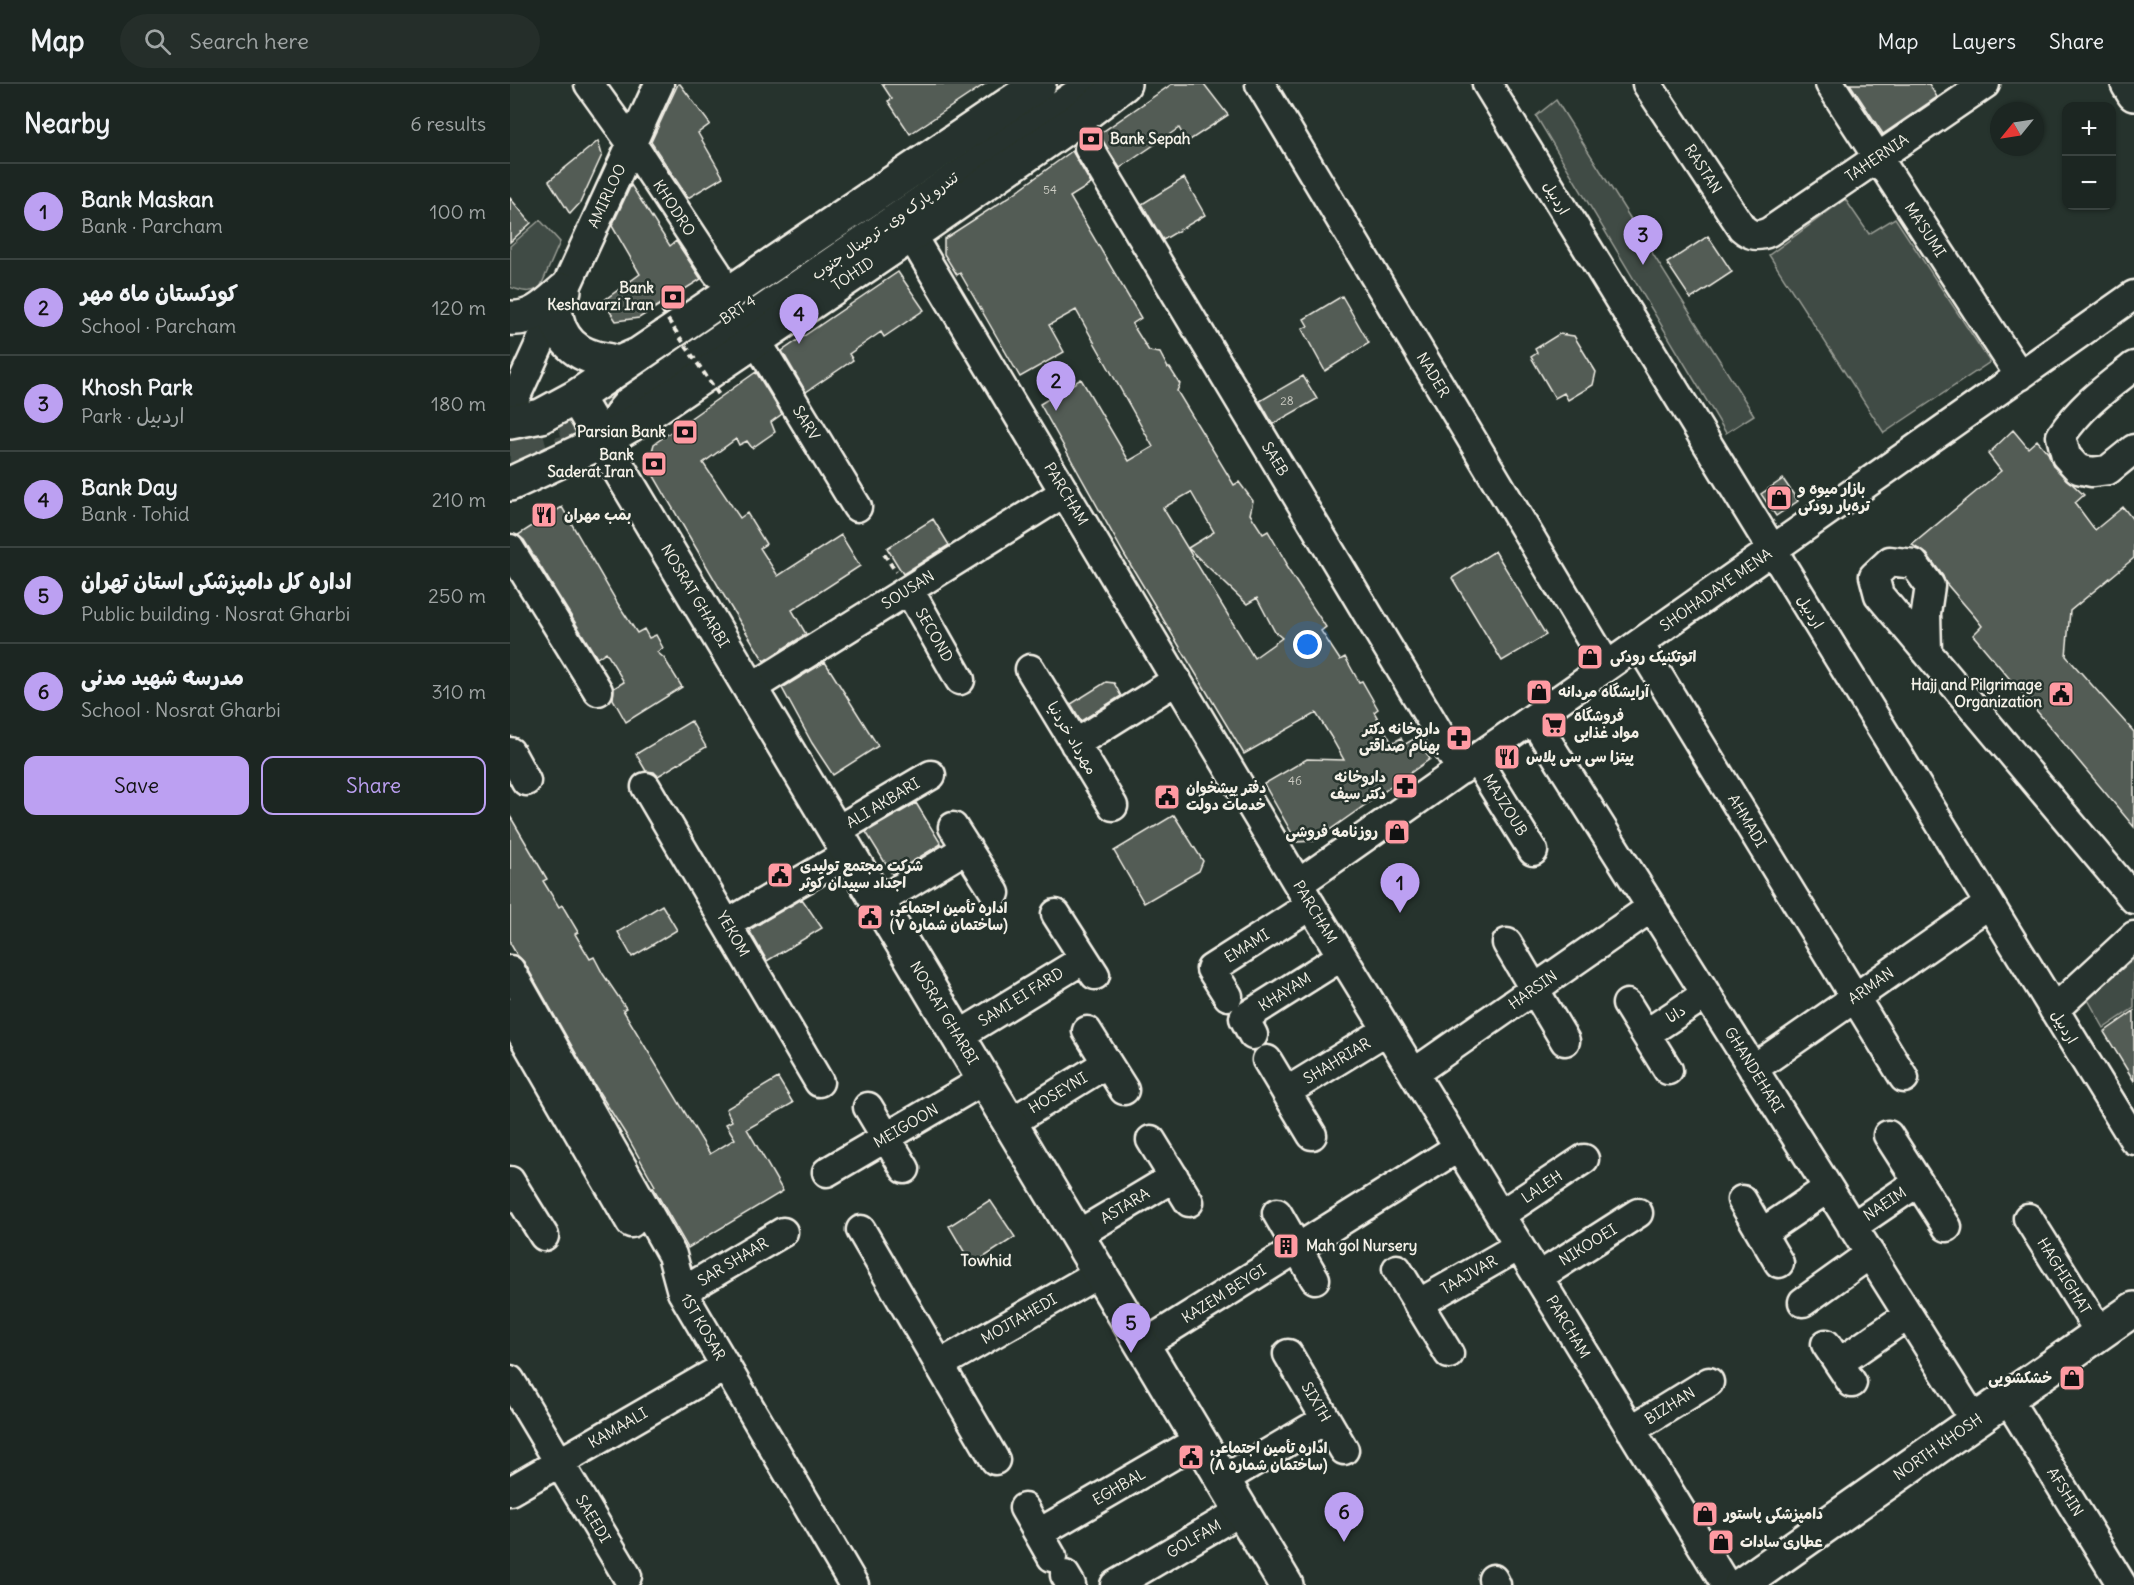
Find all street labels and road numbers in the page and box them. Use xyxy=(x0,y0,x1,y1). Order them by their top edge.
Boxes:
street label: TAHERNIA xyxy=(1841,129,1912,186)
street label: RASTAN xyxy=(1681,141,1726,197)
street label: AMIRLOO xyxy=(583,161,630,231)
street label: تندرو پارک وی ـ ترمینال جنوب xyxy=(808,167,963,284)
street label: KHODRO xyxy=(649,176,700,239)
street label: اردبیل xyxy=(1539,177,1574,218)
street label: MA'SUMI xyxy=(1901,199,1950,261)
street label: TOHID xyxy=(828,253,878,295)
street label: BRT 4 xyxy=(716,291,760,328)
street label: NADER xyxy=(1413,349,1454,401)
street label: SARV xyxy=(789,402,824,443)
street label: SAEB xyxy=(1258,438,1293,479)
street label: PARCHAM xyxy=(1040,459,1093,529)
street label: NOSRAT GHARBI xyxy=(657,541,734,651)
street label: SHOHADAYE MENA xyxy=(1656,544,1776,635)
street label: SOUSAN xyxy=(878,566,938,613)
street label: اردبیل xyxy=(1793,591,1828,632)
street label: SECOND xyxy=(911,604,957,665)
street label: مهرداد خردنیا xyxy=(1043,698,1102,778)
street label: MAJZOUB xyxy=(1479,770,1532,839)
street label: ALI AKBARI xyxy=(843,773,923,832)
street label: AHMADI xyxy=(1724,791,1771,851)
street label: PARCHAM xyxy=(1289,877,1342,947)
street label: YEKOM xyxy=(713,907,754,960)
street label: EMAMI xyxy=(1221,924,1273,967)
street label: NOSRAT GHARBI xyxy=(906,958,983,1068)
street label: SAMI EI FARD xyxy=(975,963,1067,1030)
street label: ARMAN xyxy=(1844,963,1897,1008)
street label: HARSIN xyxy=(1505,966,1561,1013)
street label: KHAYAM xyxy=(1255,968,1315,1015)
street label: دانا xyxy=(1662,1000,1689,1027)
street label: اردبیل xyxy=(2047,1006,2082,1047)
street label: GHANDEHARI xyxy=(1721,1023,1788,1116)
street label: SHAHRIAR xyxy=(1300,1033,1374,1088)
street label: HOSEYNI xyxy=(1025,1068,1090,1117)
street label: MEIGOON xyxy=(870,1099,942,1152)
street label: LALEH xyxy=(1518,1166,1566,1207)
street label: NAEIM xyxy=(1860,1182,1910,1225)
street label: ASTARA xyxy=(1097,1183,1153,1228)
street label: NIKOOEI xyxy=(1555,1219,1620,1270)
street label: SAR SHAAR xyxy=(694,1233,772,1290)
street label: HAGHIGHAT xyxy=(2033,1234,2096,1318)
street label: TAAJVAR xyxy=(1437,1251,1501,1298)
street label: KAZEM BEYGI xyxy=(1178,1260,1270,1327)
street label: MOJTAHEDI xyxy=(977,1289,1060,1348)
street label: 1ST KOSAR xyxy=(677,1290,730,1364)
street label: PARCHAM xyxy=(1542,1292,1595,1362)
street label: SIXTH xyxy=(1297,1378,1335,1425)
street label: BIZHAN xyxy=(1641,1383,1698,1428)
street label: KAMAALI xyxy=(585,1403,651,1452)
street label: NORTH KHOSH xyxy=(1890,1409,1986,1484)
street label: EGHBAL xyxy=(1089,1464,1149,1509)
street label: AFSHIN xyxy=(2043,1464,2088,1520)
street label: SAEEDI xyxy=(572,1491,615,1546)
street label: GOLFAM xyxy=(1163,1515,1225,1562)

